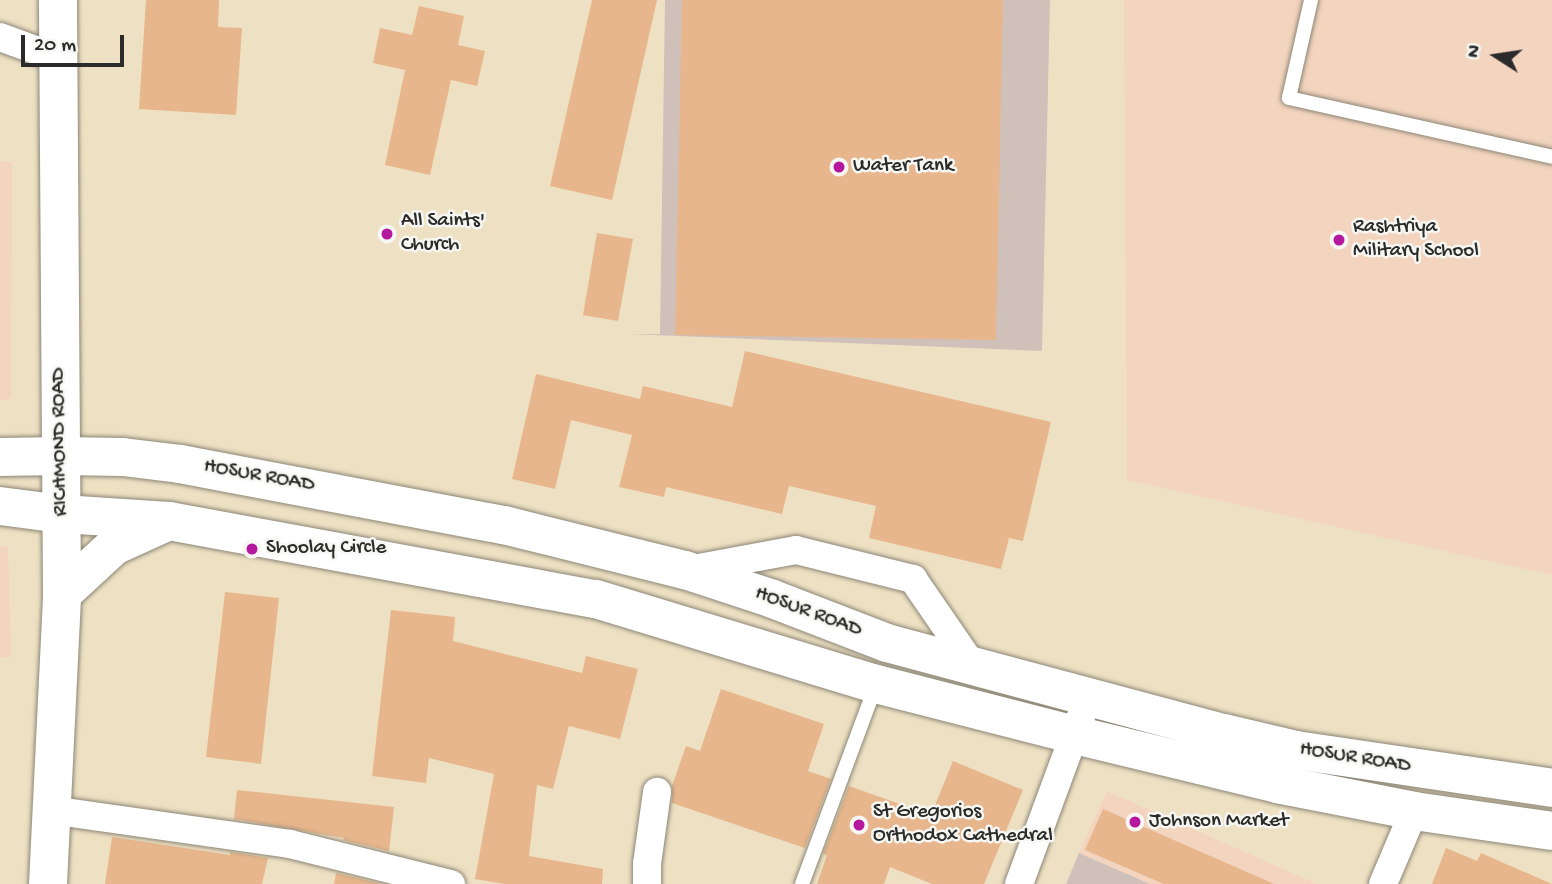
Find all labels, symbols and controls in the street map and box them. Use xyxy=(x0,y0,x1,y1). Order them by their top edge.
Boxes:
scale bar xyxy=(24,21,128,65)
north arrow xyxy=(1461,21,1531,91)
text: 20 m xyxy=(34,34,76,59)
text: N xyxy=(1462,43,1488,60)
place label: Water Tank xyxy=(853,154,953,180)
marker: Water Tank xyxy=(831,159,847,175)
place label: All Saints' Church xyxy=(401,209,485,259)
place label: Rashtriya Military School xyxy=(1353,215,1479,265)
marker: All Saints' Church xyxy=(379,226,395,242)
marker: Rashtriya Military School xyxy=(1331,232,1347,248)
street label: RICHMOND ROAD xyxy=(47,367,75,517)
street label: HOSUR ROAD xyxy=(202,455,316,499)
place label: Shoolay Circle xyxy=(266,536,386,562)
marker: Shoolay Circle xyxy=(244,541,260,557)
street label: HOSUR ROAD xyxy=(751,582,865,644)
street label: HOSUR ROAD xyxy=(1298,738,1412,780)
place label: St Gregorios Orthodox Cathedral xyxy=(873,800,1053,850)
place label: Johnson Market xyxy=(1149,809,1288,835)
marker: Johnson Market xyxy=(1127,814,1143,830)
marker: St Gregorios Orthodox Cathedral xyxy=(851,817,867,833)

